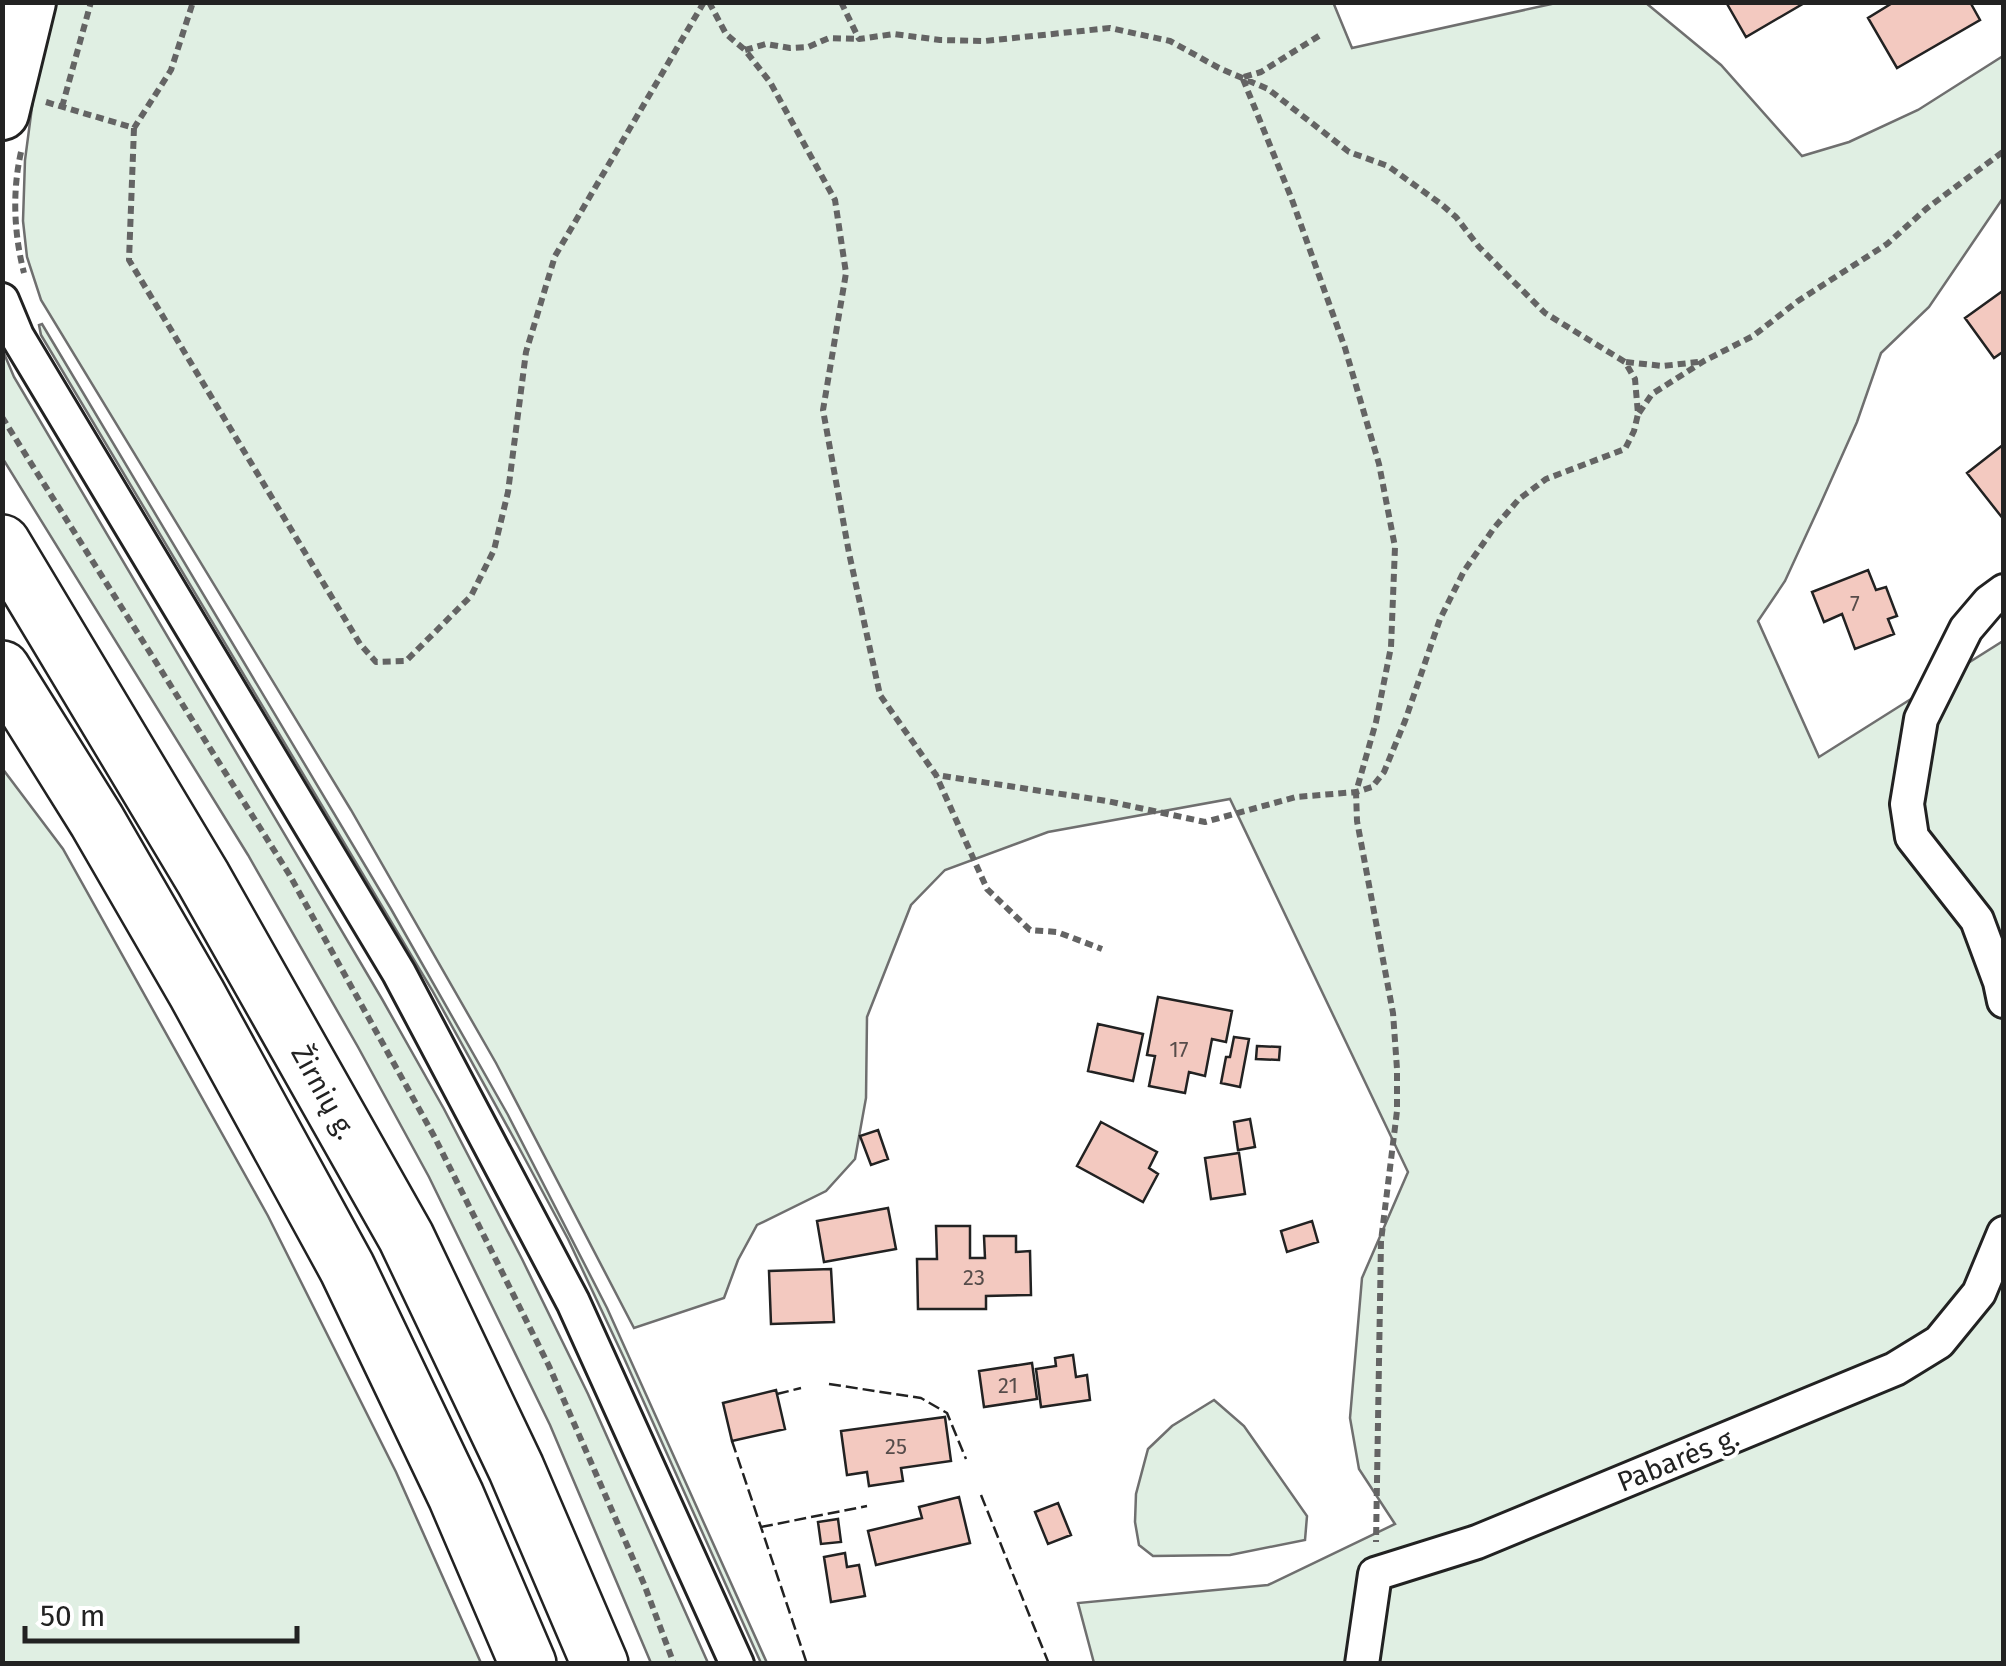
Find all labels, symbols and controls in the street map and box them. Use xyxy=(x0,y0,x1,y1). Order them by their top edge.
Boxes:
house number: 7 xyxy=(1850,590,1860,617)
house number: 17 xyxy=(1169,1036,1189,1063)
street label: Žirnių g. xyxy=(284,1039,363,1145)
house number: 23 xyxy=(963,1264,985,1291)
house number: 21 xyxy=(998,1372,1018,1399)
street label: Pabarės g. xyxy=(1612,1420,1744,1499)
house number: 25 xyxy=(885,1433,907,1460)
scale bar xyxy=(25,1581,298,1643)
text: 50 m xyxy=(40,1598,105,1634)

